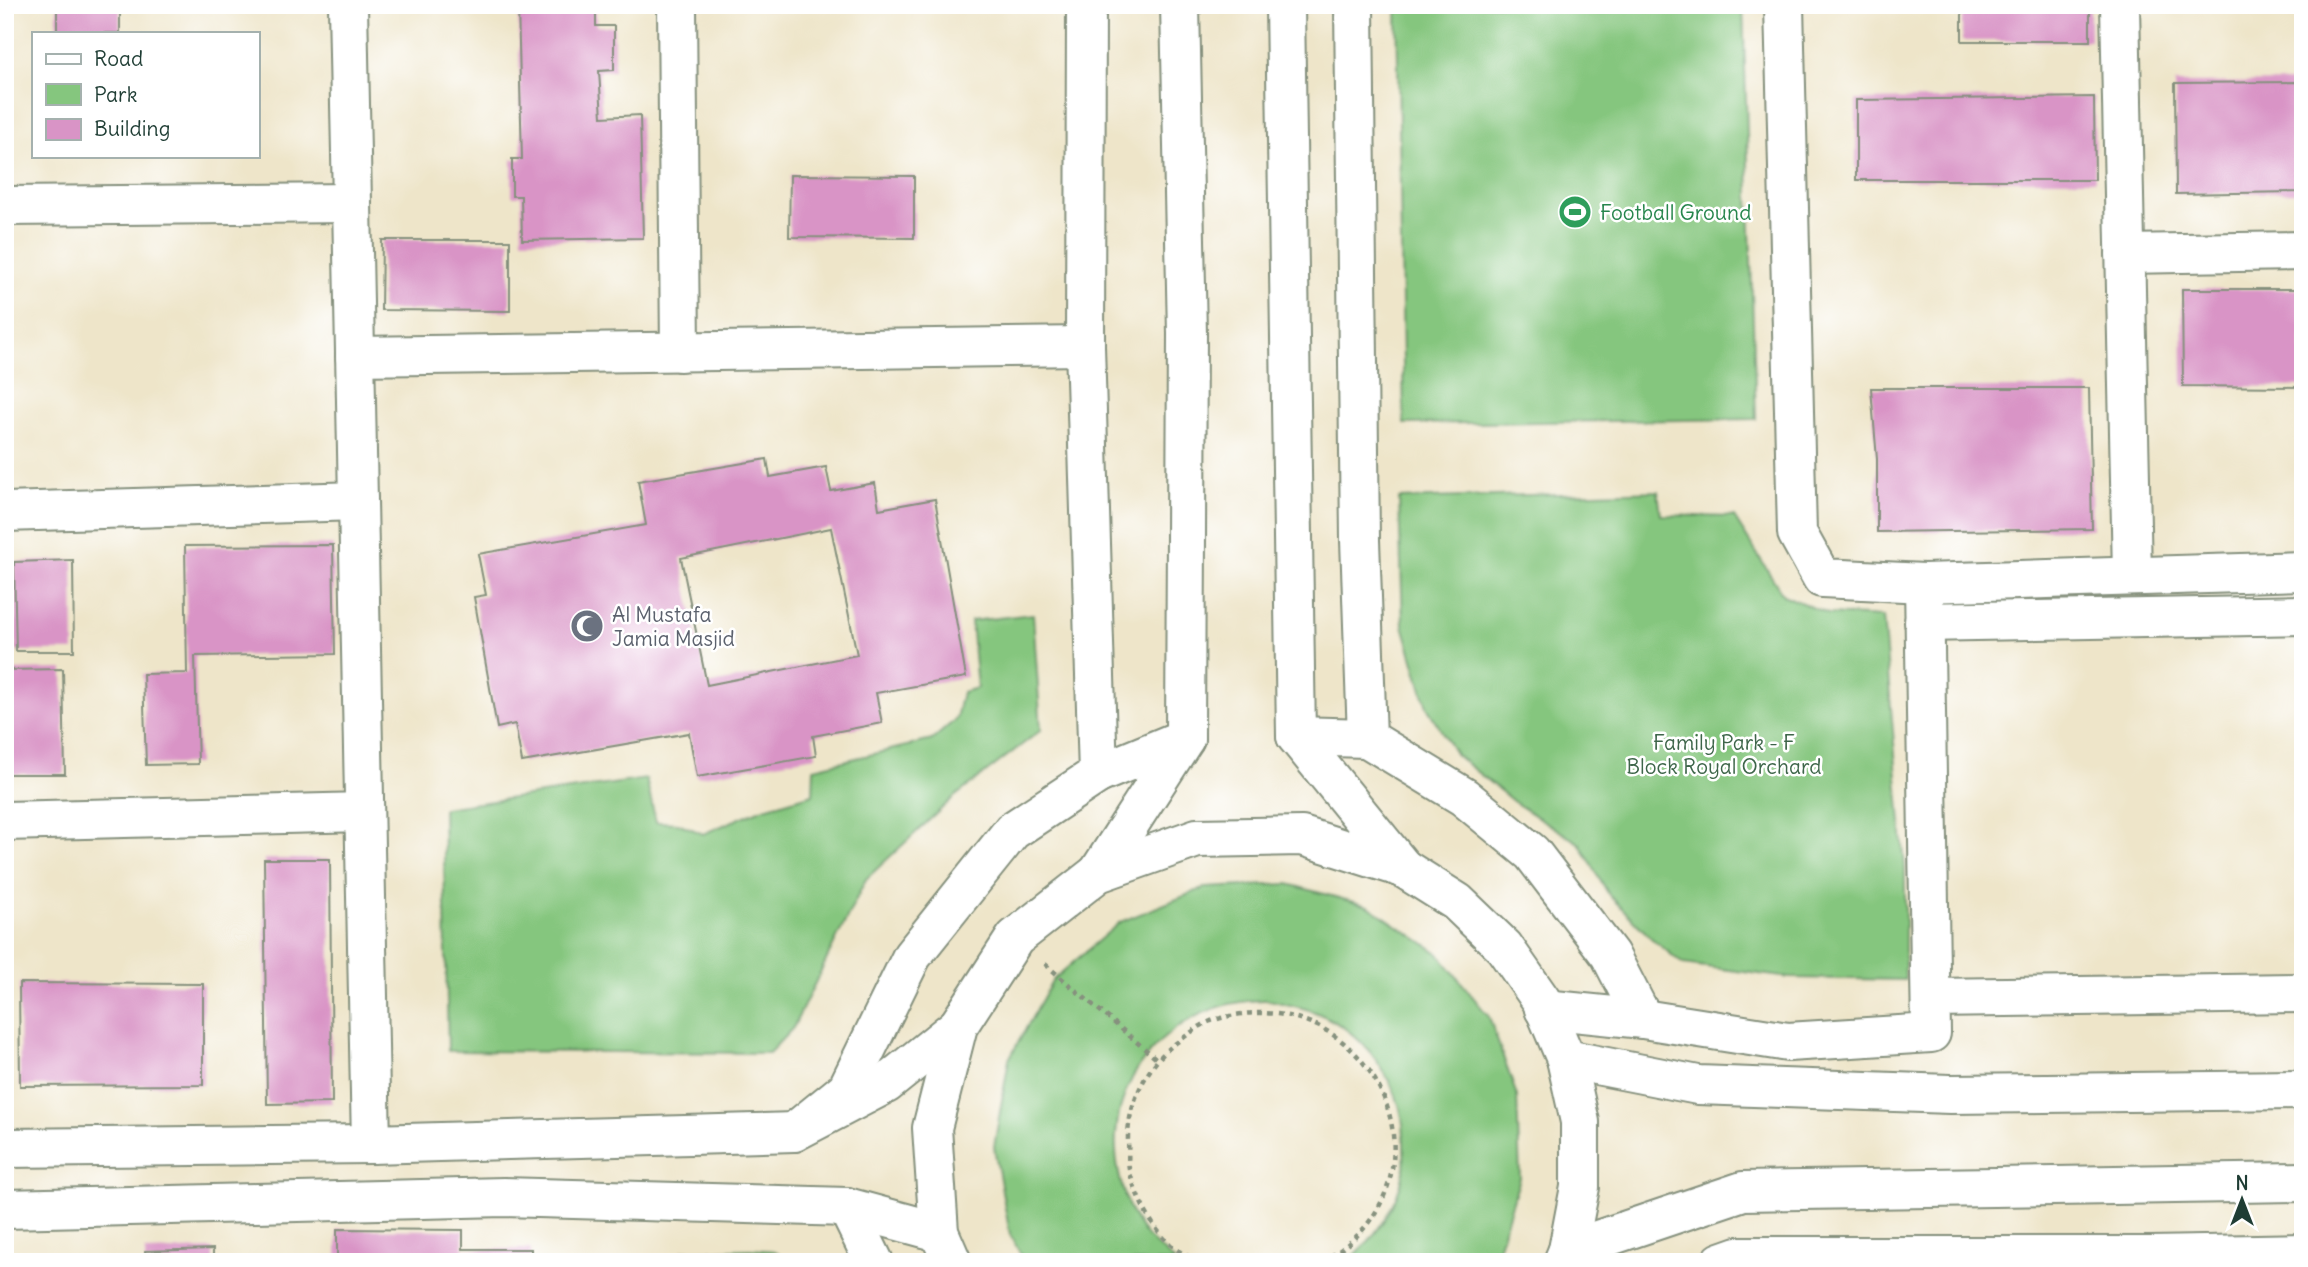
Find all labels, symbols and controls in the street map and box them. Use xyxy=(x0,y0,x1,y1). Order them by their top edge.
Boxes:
legend xyxy=(32,32,259,158)
text: Road xyxy=(94,45,143,72)
text: Park xyxy=(94,81,137,108)
text: Building xyxy=(94,115,170,142)
sports icon: Football Ground xyxy=(1556,193,1594,231)
place label: Football Ground xyxy=(1600,199,1752,226)
place label: Al Mustafa Jamia Masjid xyxy=(612,601,735,652)
mosque icon: Al Mustafa Jamia Masjid xyxy=(568,607,606,645)
park label: Family Park - F Block Royal Orchard xyxy=(1626,729,1822,780)
north arrow xyxy=(2206,1166,2276,1236)
text: N xyxy=(2235,1171,2249,1195)

